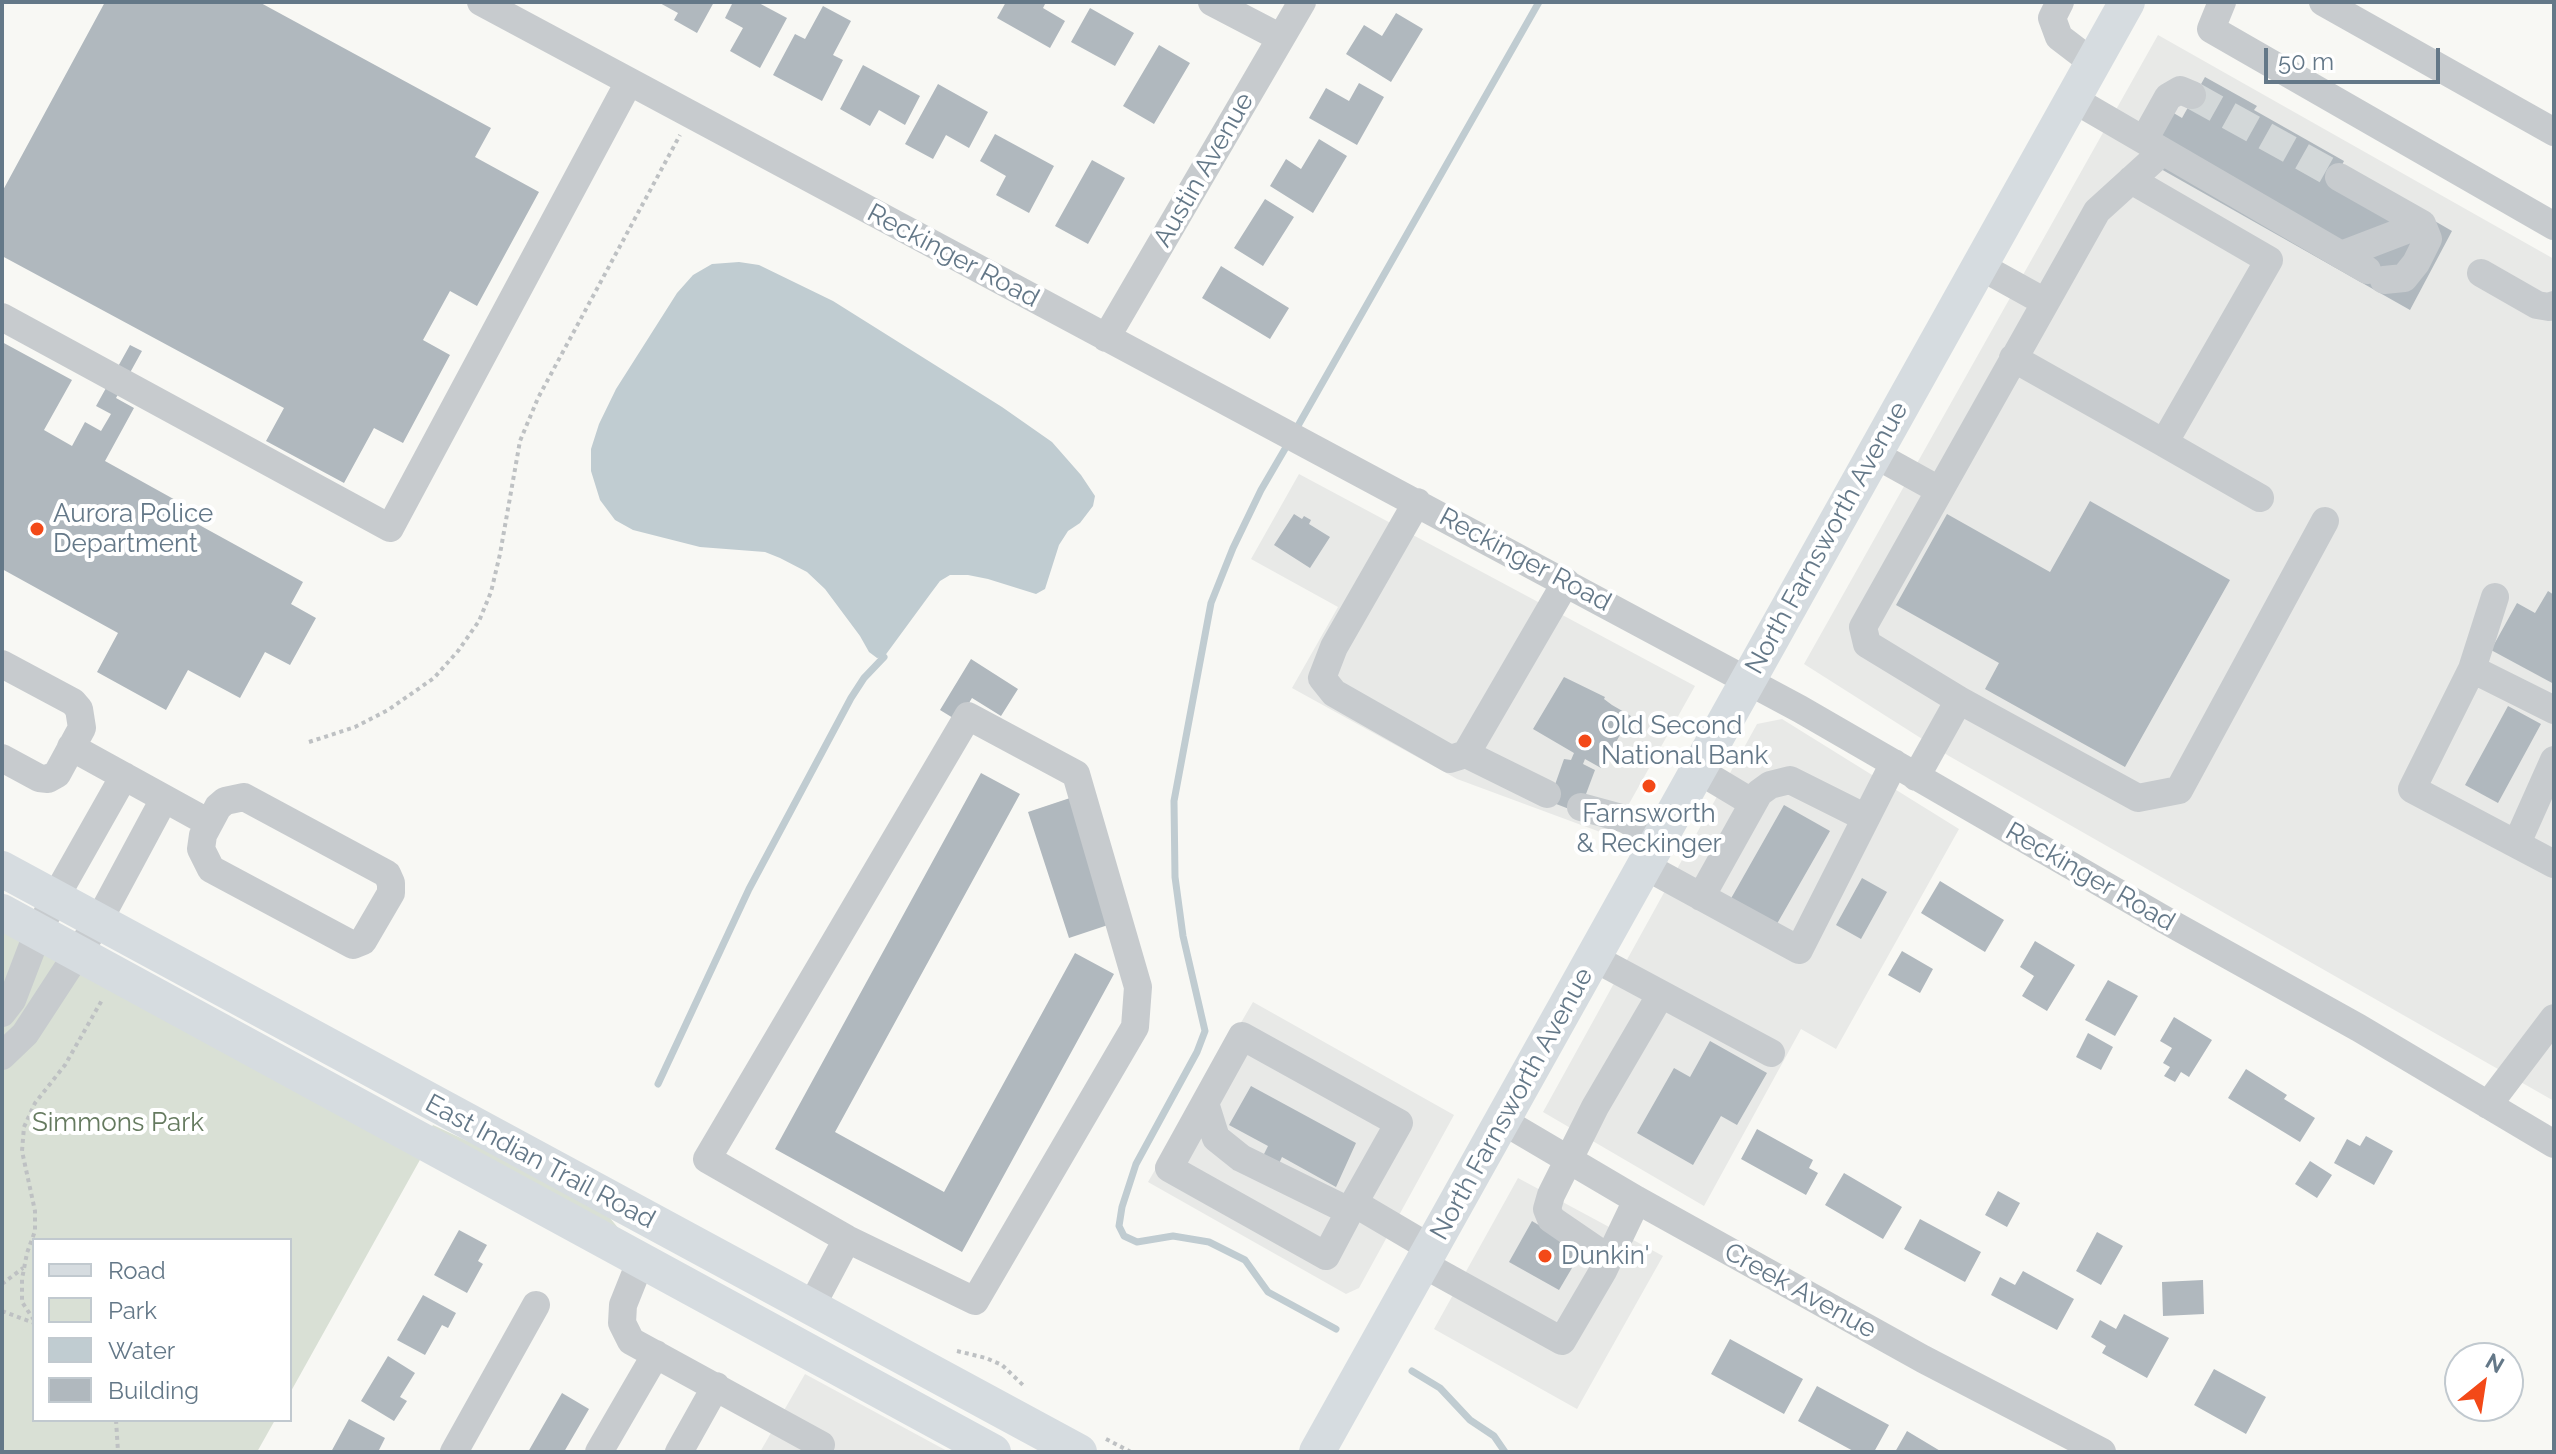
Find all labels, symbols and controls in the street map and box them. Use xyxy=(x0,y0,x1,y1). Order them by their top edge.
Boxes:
scale bar xyxy=(2268,32,2444,82)
text: 50 m xyxy=(2278,47,2334,76)
street label: Austin Avenue xyxy=(1147,87,1261,253)
street label: Reckinger Road xyxy=(862,198,1044,314)
street label: North Farnsworth Avenue xyxy=(1739,396,1915,680)
place label: Aurora Police Department xyxy=(53,498,213,560)
street label: Reckinger Road xyxy=(1434,502,1616,618)
marker: Aurora Police Department xyxy=(28,520,46,538)
place label: Old Second National Bank xyxy=(1601,710,1768,772)
marker: Old Second National Bank xyxy=(1576,732,1594,750)
marker: Farnsworth & Reckinger xyxy=(1640,777,1658,795)
place label: Farnsworth & Reckinger xyxy=(1576,798,1722,860)
street label: Reckinger Road xyxy=(2000,816,2180,938)
street label: North Farnsworth Avenue xyxy=(1424,962,1600,1246)
street label: East Indian Trail Road xyxy=(420,1088,660,1236)
park label: Simmons Park xyxy=(32,1107,204,1139)
street label: Creek Avenue xyxy=(1719,1236,1881,1346)
legend xyxy=(32,1238,292,1422)
place label: Dunkin' xyxy=(1561,1240,1650,1272)
marker: Dunkin' xyxy=(1536,1247,1554,1265)
text: Road xyxy=(108,1256,166,1285)
text: Park xyxy=(108,1296,157,1325)
text: Water xyxy=(108,1336,175,1365)
north arrow xyxy=(2444,1342,2524,1422)
text: N xyxy=(2481,1347,2509,1378)
text: Building xyxy=(108,1376,199,1405)

